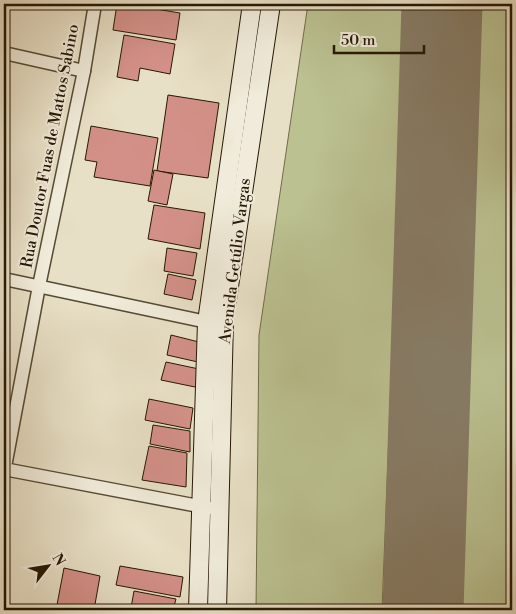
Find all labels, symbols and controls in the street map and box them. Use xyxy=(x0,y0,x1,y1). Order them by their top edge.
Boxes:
street label: Rua Doutor Fuas de Mattos Sabino xyxy=(17,22,83,270)
scale bar xyxy=(334,22,424,54)
text: 50 m xyxy=(341,31,375,50)
street label: Avenida Getúlio Vargas xyxy=(215,177,255,346)
north arrow xyxy=(22,542,72,592)
text: N xyxy=(48,550,69,569)

